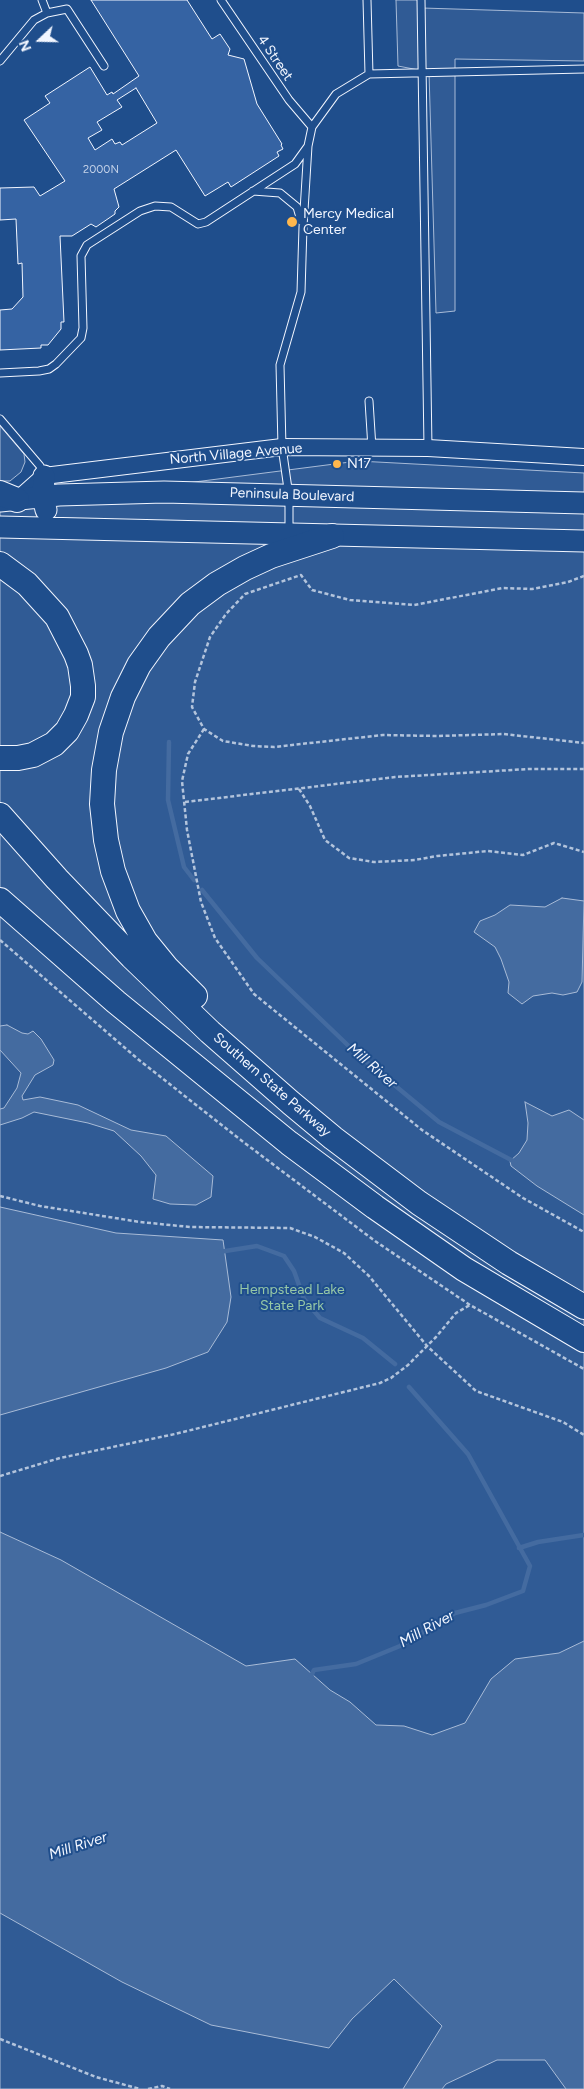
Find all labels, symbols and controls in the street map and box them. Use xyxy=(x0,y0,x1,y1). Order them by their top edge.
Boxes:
north arrow xyxy=(15,15,65,65)
street label: 4 Street xyxy=(254,32,296,84)
text: N xyxy=(16,37,35,54)
house number: 2000N xyxy=(83,163,119,177)
place label: Mercy Medical Center xyxy=(303,206,394,238)
marker: Mercy Medical Center xyxy=(285,215,299,229)
street label: North Village Avenue xyxy=(169,440,303,468)
place label: N17 xyxy=(347,456,371,472)
marker: N17 xyxy=(331,458,343,470)
street label: Peninsula Boulevard xyxy=(229,484,355,506)
street label: Southern State Parkway xyxy=(210,1029,334,1141)
water label: Mill River xyxy=(343,1039,401,1093)
park label: Hempstead Lake State Park xyxy=(239,1282,345,1314)
water label: Mill River xyxy=(396,1606,458,1652)
water label: Mill River xyxy=(47,1828,109,1864)

